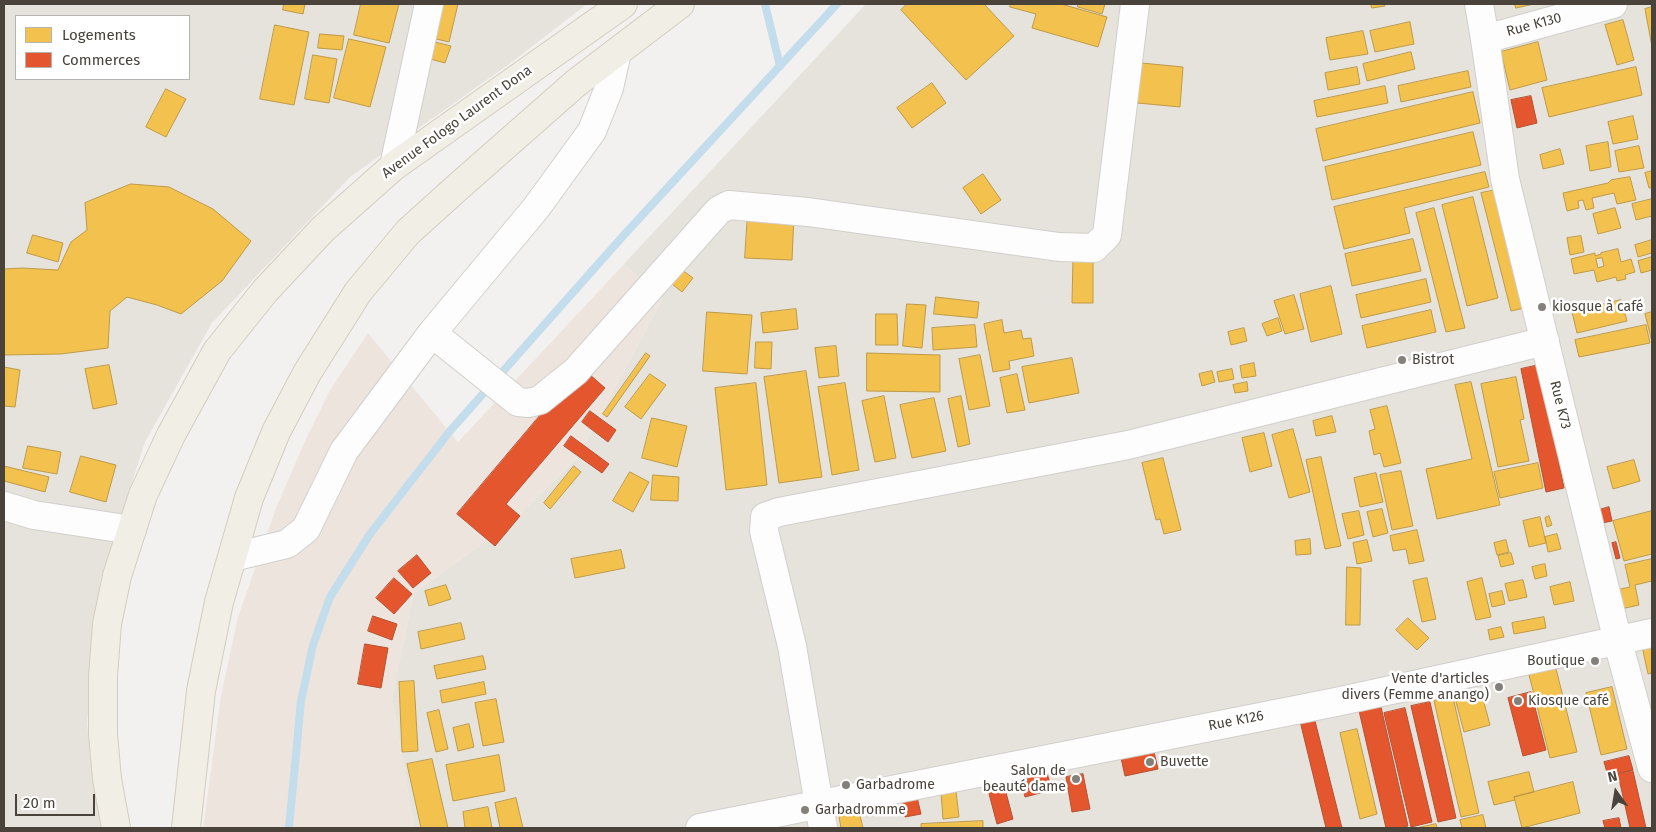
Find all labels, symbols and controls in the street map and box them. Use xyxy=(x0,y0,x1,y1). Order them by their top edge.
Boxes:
street label: Rue K130 xyxy=(1505,10,1563,40)
legend xyxy=(15,15,190,80)
text: Logements xyxy=(62,26,136,44)
text: Commerces xyxy=(62,51,140,69)
street label: Avenue Fologo Laurent Dona xyxy=(379,62,535,182)
place label: kiosque à café xyxy=(1552,299,1643,315)
marker: kiosque à café xyxy=(1536,301,1548,313)
place label: Bistrot xyxy=(1412,352,1454,368)
marker: Bistrot xyxy=(1396,354,1408,366)
street label: Rue K73 xyxy=(1546,379,1574,431)
place label: Boutique xyxy=(1527,653,1585,669)
marker: Boutique xyxy=(1589,655,1601,667)
place label: Vente d'articles divers (Femme anango) xyxy=(1341,671,1489,704)
marker: Vente d'articles divers (Femme anango) xyxy=(1493,681,1505,693)
place label: Kiosque café xyxy=(1528,693,1609,709)
marker: Kiosque café xyxy=(1512,695,1524,707)
street label: Rue K126 xyxy=(1207,707,1265,735)
place label: Buvette xyxy=(1160,754,1209,770)
marker: Buvette xyxy=(1144,756,1156,768)
place label: Salon de beauté dame xyxy=(983,763,1066,796)
north arrow xyxy=(1591,767,1641,817)
text: N xyxy=(1606,768,1619,786)
marker: Salon de beauté dame xyxy=(1070,773,1082,785)
place label: Garbadrome xyxy=(856,777,935,793)
marker: Garbadrome xyxy=(840,779,852,791)
scale bar xyxy=(18,784,98,816)
text: 20 m xyxy=(23,794,56,812)
place label: Garbadromme xyxy=(815,802,906,818)
marker: Garbadromme xyxy=(799,804,811,816)

